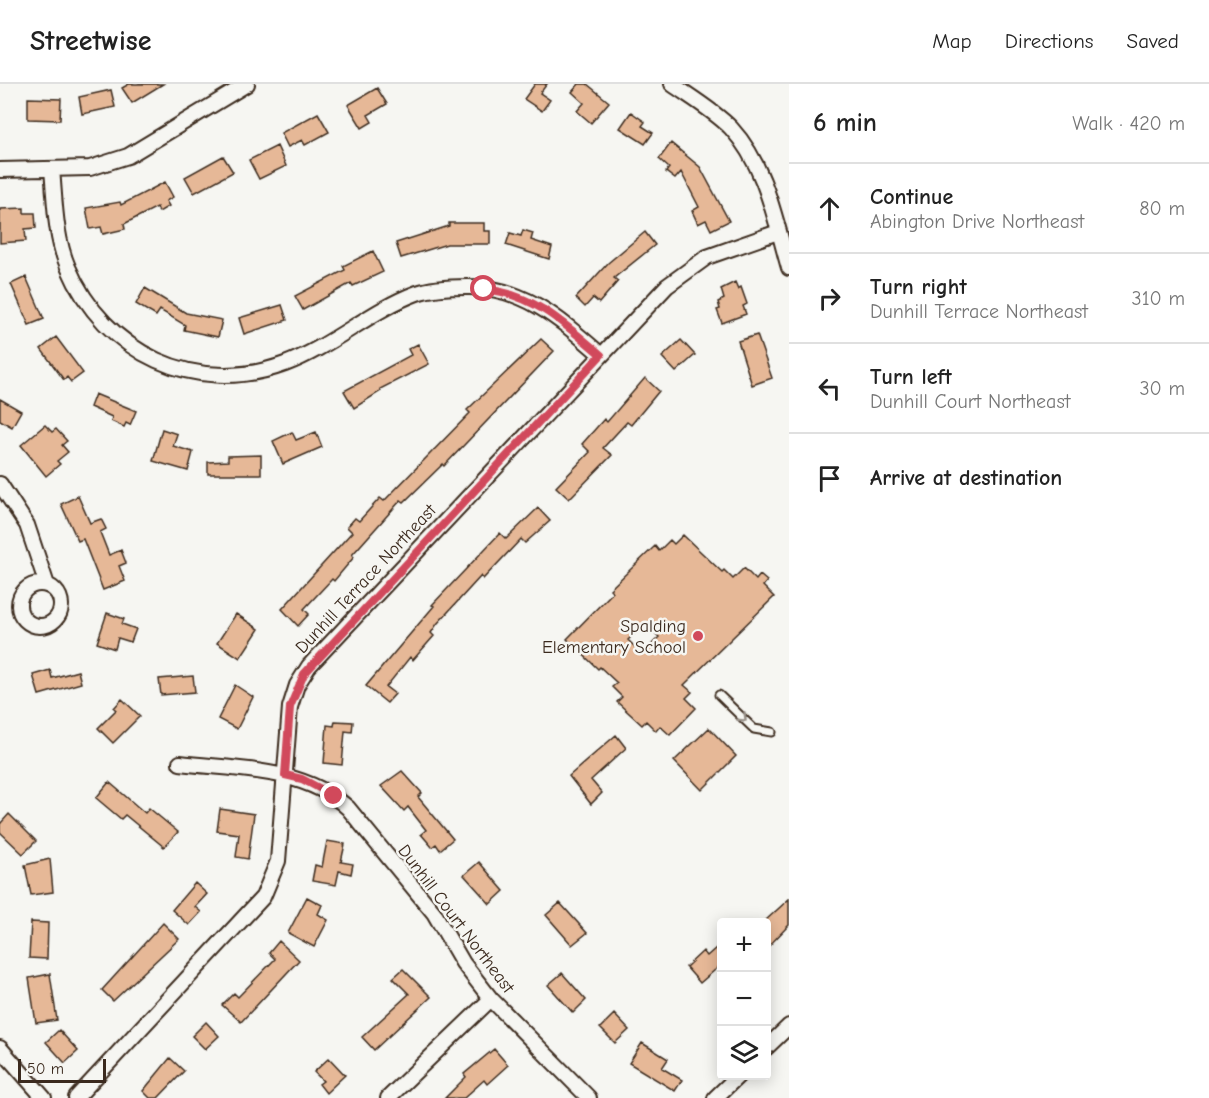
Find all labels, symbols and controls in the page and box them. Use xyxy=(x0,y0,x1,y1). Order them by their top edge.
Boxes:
text: Streetwise xyxy=(30,25,151,57)
text: Map xyxy=(932,29,972,53)
text: Directions xyxy=(1005,29,1094,53)
text: Saved xyxy=(1127,29,1179,53)
text: 6 min xyxy=(813,108,877,138)
text: Walk · 420 m xyxy=(1072,112,1185,135)
text: Continue xyxy=(870,184,953,210)
icon: ahead xyxy=(813,192,846,225)
text: 80 m xyxy=(1139,197,1185,220)
text: Abington Drive Northeast xyxy=(870,210,1084,233)
text: Turn right xyxy=(870,274,967,300)
route start xyxy=(470,275,496,301)
icon: right xyxy=(813,282,846,315)
text: 310 m xyxy=(1132,287,1185,310)
text: Dunhill Terrace Northeast xyxy=(870,300,1088,323)
text: Turn left xyxy=(870,364,952,390)
icon: left xyxy=(813,372,846,405)
text: 30 m xyxy=(1139,377,1185,400)
text: Dunhill Court Northeast xyxy=(870,390,1070,413)
icon: arrive xyxy=(813,462,846,495)
text: Arrive at destination xyxy=(870,465,1062,491)
street label: Dunhill Terrace Northeast xyxy=(291,499,441,658)
place label: Spalding Elementary School xyxy=(542,616,686,658)
marker: Spalding Elementary School xyxy=(691,629,705,643)
one-way arrow xyxy=(736,711,747,722)
route end xyxy=(320,782,346,808)
street label: Dunhill Court Northeast xyxy=(393,841,519,998)
map controls xyxy=(717,918,771,1080)
button: + xyxy=(717,918,771,972)
button: − xyxy=(717,972,771,1026)
button: layers xyxy=(717,1026,771,1080)
scale bar xyxy=(18,1056,106,1084)
text: 50 m xyxy=(27,1060,64,1078)

